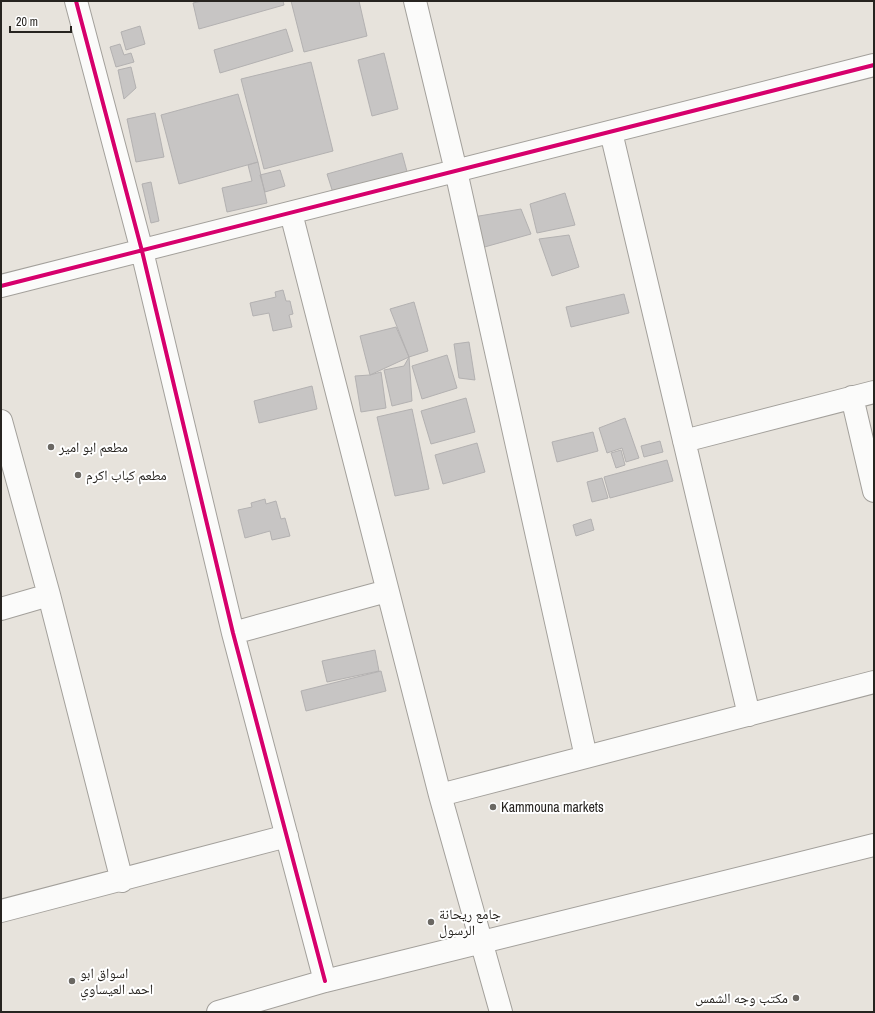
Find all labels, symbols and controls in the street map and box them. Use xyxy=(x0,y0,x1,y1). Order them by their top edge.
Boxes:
scale bar xyxy=(10,8,71,34)
text: 20 m xyxy=(16,14,38,30)
place label: مطعم ابو امير xyxy=(58,438,128,457)
marker: مطعم ابو امير xyxy=(46,442,56,452)
place label: مطعم كباب اكرم xyxy=(86,466,167,485)
marker: مطعم كباب اكرم xyxy=(73,470,83,480)
place label: Kammouna markets xyxy=(501,798,604,816)
marker: Kammouna markets xyxy=(488,802,498,812)
place label: جامع ريحانة الرسول xyxy=(439,905,501,939)
marker: جامع ريحانة الرسول xyxy=(426,917,436,927)
place label: اسواق ابو احمد العيساوي xyxy=(80,964,153,1001)
marker: اسواق ابو احمد العيساوي xyxy=(67,976,77,986)
place label: مكتب وجه الشمس xyxy=(695,989,788,1007)
marker: مكتب وجه الشمس xyxy=(791,993,801,1003)

